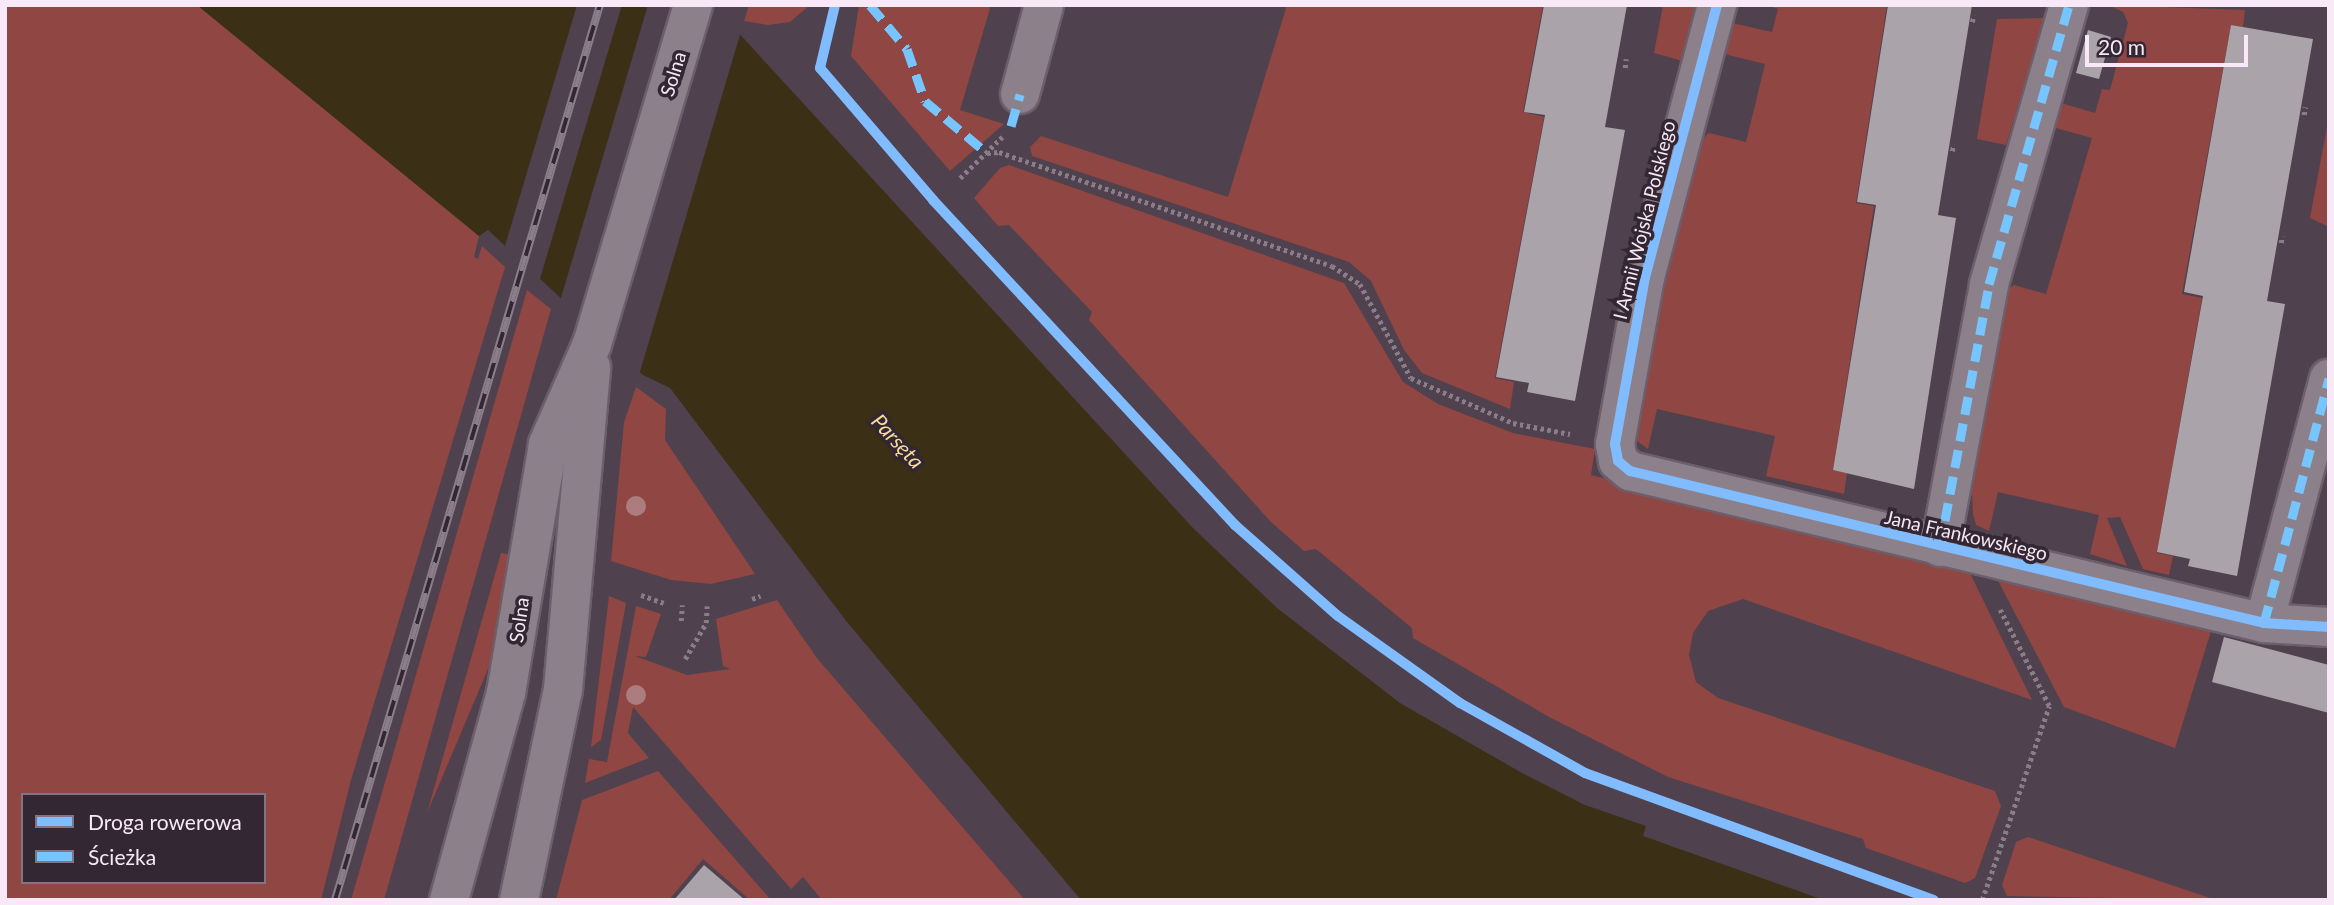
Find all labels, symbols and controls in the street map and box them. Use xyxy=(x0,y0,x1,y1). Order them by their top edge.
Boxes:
scale bar xyxy=(2089,21,2252,65)
text: 20 m xyxy=(2098,34,2145,59)
street label: Solna xyxy=(655,49,691,99)
street label: I Armii Wojska Polskiego xyxy=(1608,118,1680,322)
water label: Parsęta xyxy=(867,409,929,473)
street label: Jana Frankowskiego xyxy=(1882,505,2050,565)
street label: Solna xyxy=(505,596,533,644)
legend xyxy=(21,793,266,884)
text: Droga rowerowa xyxy=(88,809,242,834)
text: Ścieżka xyxy=(88,844,156,869)

